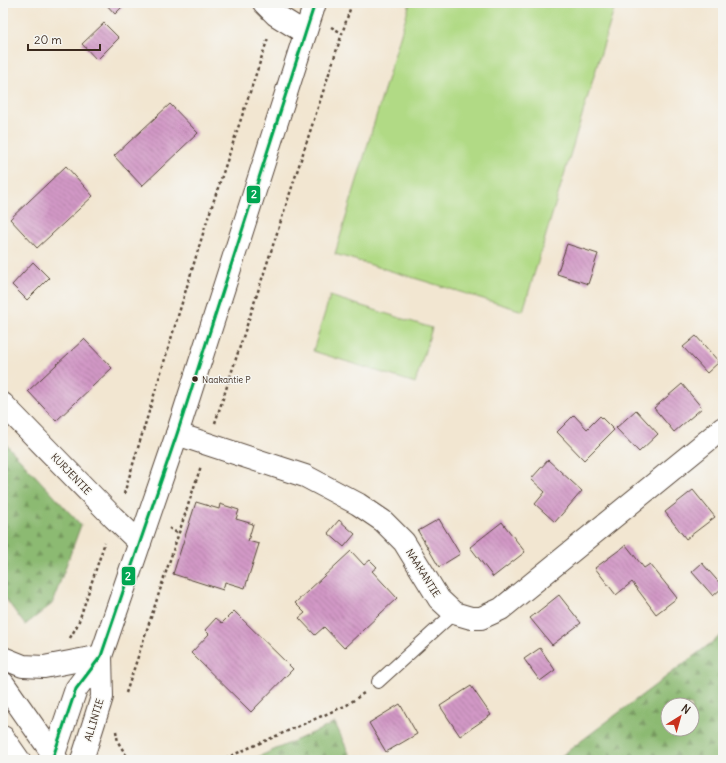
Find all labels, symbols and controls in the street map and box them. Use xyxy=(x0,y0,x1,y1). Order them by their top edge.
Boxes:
scale bar xyxy=(28,26,100,52)
text: 20 m xyxy=(34,32,62,47)
line badge: 2 xyxy=(246,185,261,204)
text: 2 xyxy=(251,187,257,201)
marker: Naakantie P xyxy=(190,374,200,384)
place label: Naakantie P xyxy=(202,374,251,385)
street label: KURJENTIE xyxy=(48,451,94,498)
street label: NAAKANTIE xyxy=(403,546,443,600)
line badge: 2 xyxy=(121,566,136,586)
text: 2 xyxy=(125,569,131,583)
street label: ALLINTIE xyxy=(81,697,107,743)
north arrow xyxy=(660,697,700,737)
text: N xyxy=(679,701,693,717)

